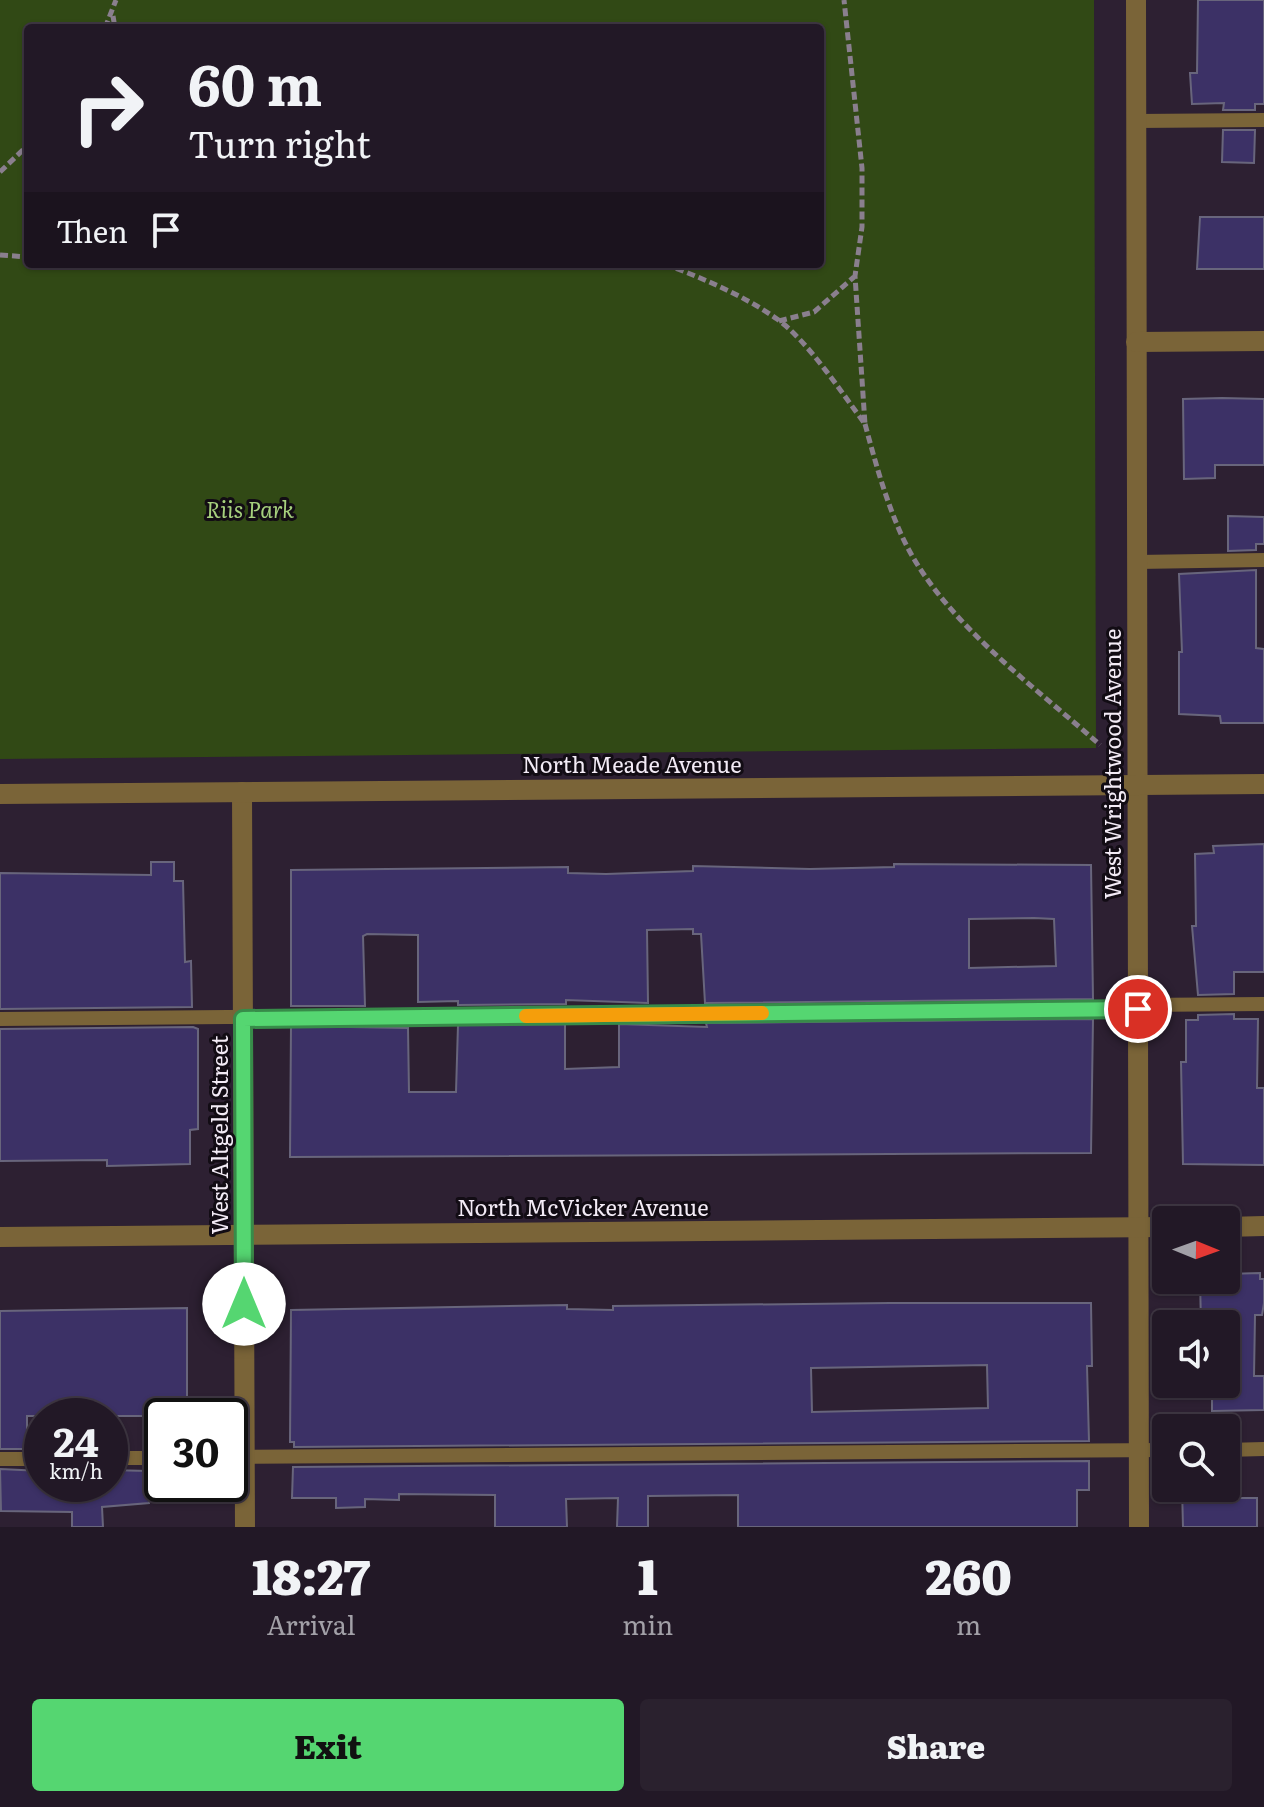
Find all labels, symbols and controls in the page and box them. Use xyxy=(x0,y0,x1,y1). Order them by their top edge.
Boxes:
text: 60 m xyxy=(188,40,322,123)
icon: right xyxy=(56,56,160,160)
text: Turn right xyxy=(188,116,371,169)
text: Then xyxy=(56,208,128,252)
icon: arrive xyxy=(144,208,188,252)
park label: Riis Park xyxy=(206,492,294,525)
street label: West Wrightwood Avenue xyxy=(1095,629,1128,899)
street label: North Meade Avenue xyxy=(522,747,742,780)
pin xyxy=(1104,975,1172,1043)
icon: arrive xyxy=(1116,987,1160,1031)
street label: West Altgeld Street xyxy=(202,1035,235,1235)
street label: North McVicker Avenue xyxy=(457,1190,709,1223)
north arrow xyxy=(1152,1206,1240,1294)
map controls xyxy=(1152,1206,1240,1502)
position arrow xyxy=(202,1262,286,1346)
button: sound xyxy=(1152,1310,1240,1398)
speed limit sign: 30 xyxy=(144,1398,248,1502)
text: 24 xyxy=(53,1410,99,1469)
button: search xyxy=(1152,1414,1240,1502)
text: km/h xyxy=(49,1455,103,1485)
text: 18:27 xyxy=(252,1539,370,1610)
text: 1 xyxy=(638,1539,658,1610)
text: 260 xyxy=(925,1539,1012,1610)
text: Arrival xyxy=(267,1604,355,1643)
text: min xyxy=(622,1604,673,1643)
text: m xyxy=(956,1604,981,1643)
button: Exit xyxy=(32,1699,624,1791)
button: Share xyxy=(640,1699,1232,1791)

